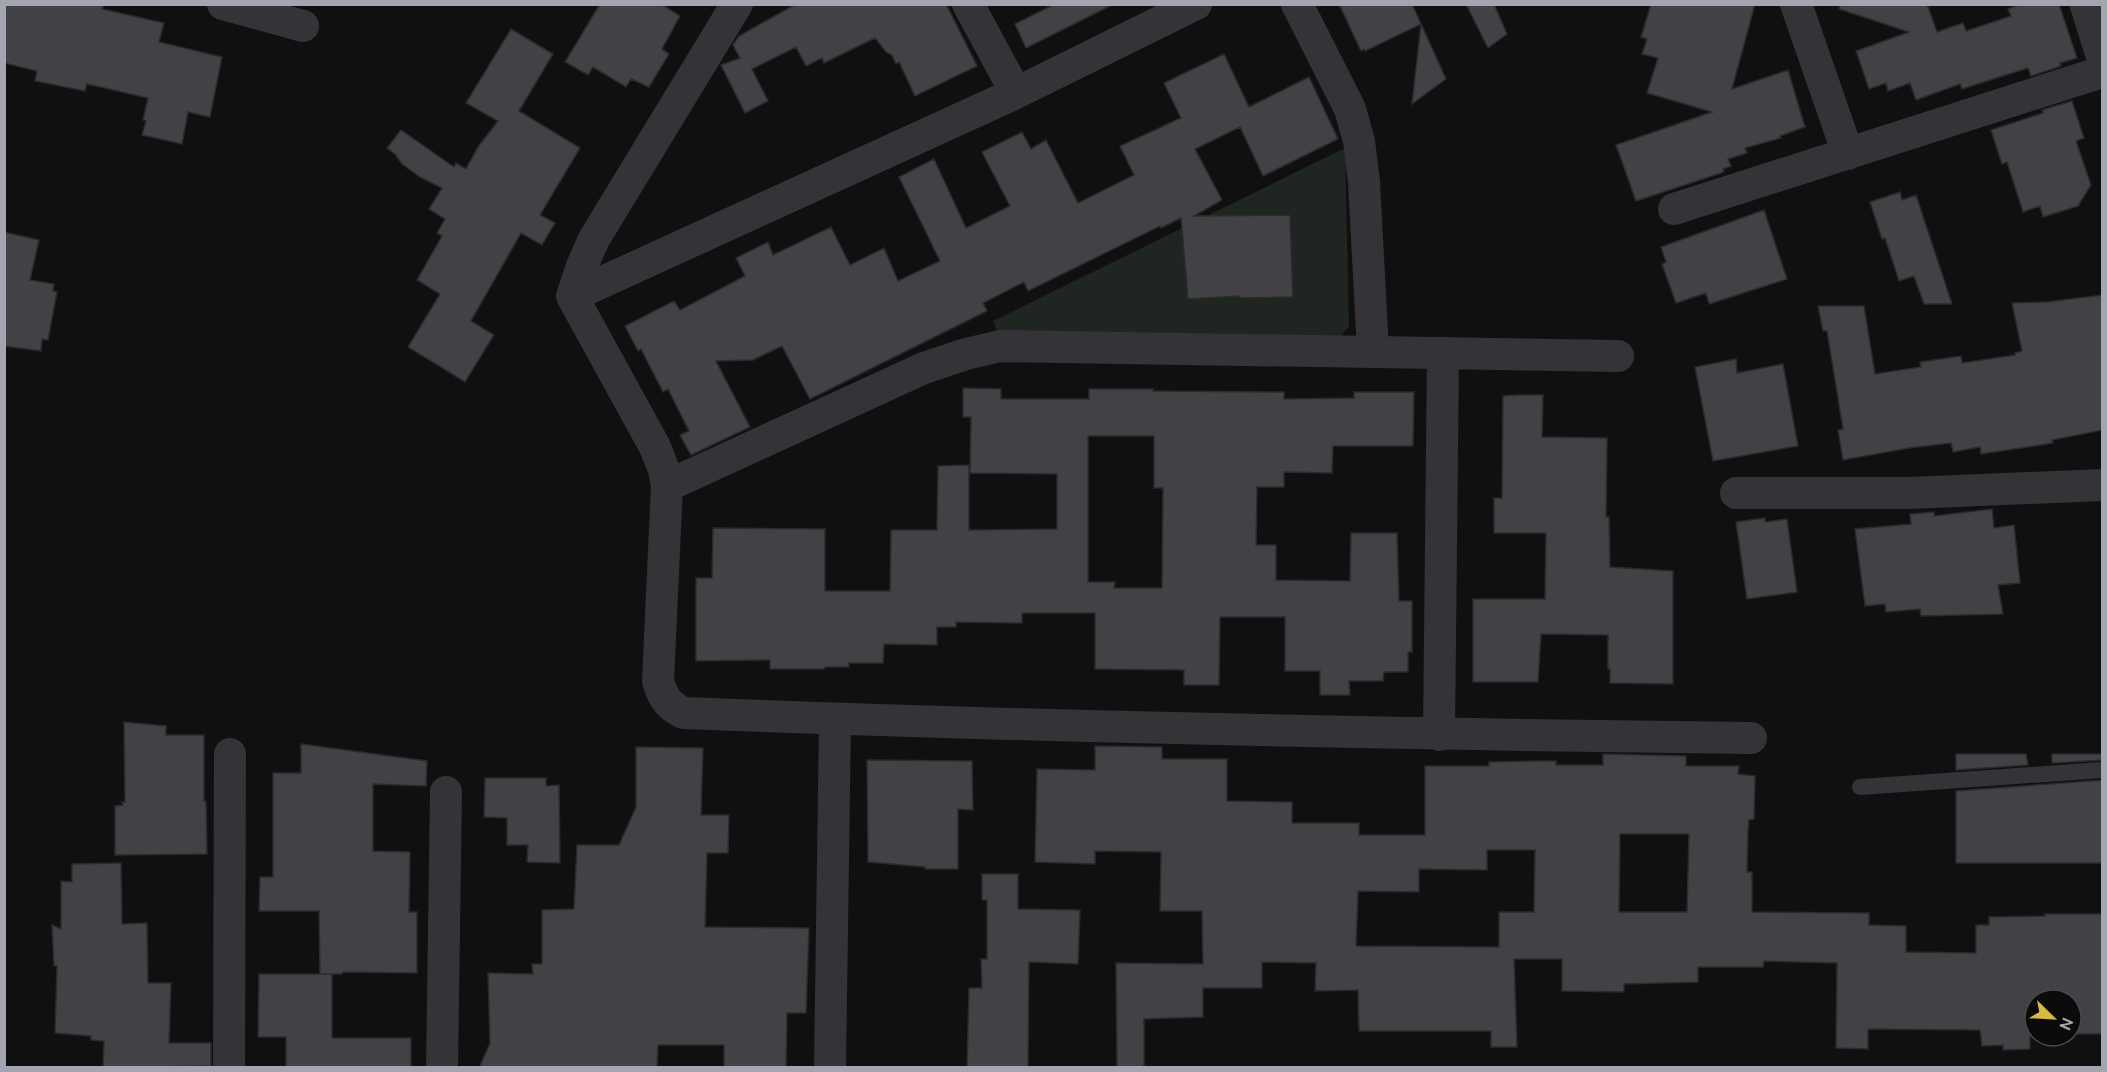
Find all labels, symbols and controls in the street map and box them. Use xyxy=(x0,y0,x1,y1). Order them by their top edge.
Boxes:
north arrow xyxy=(2023,988,2083,1048)
text: N xyxy=(2056,1015,2077,1033)

